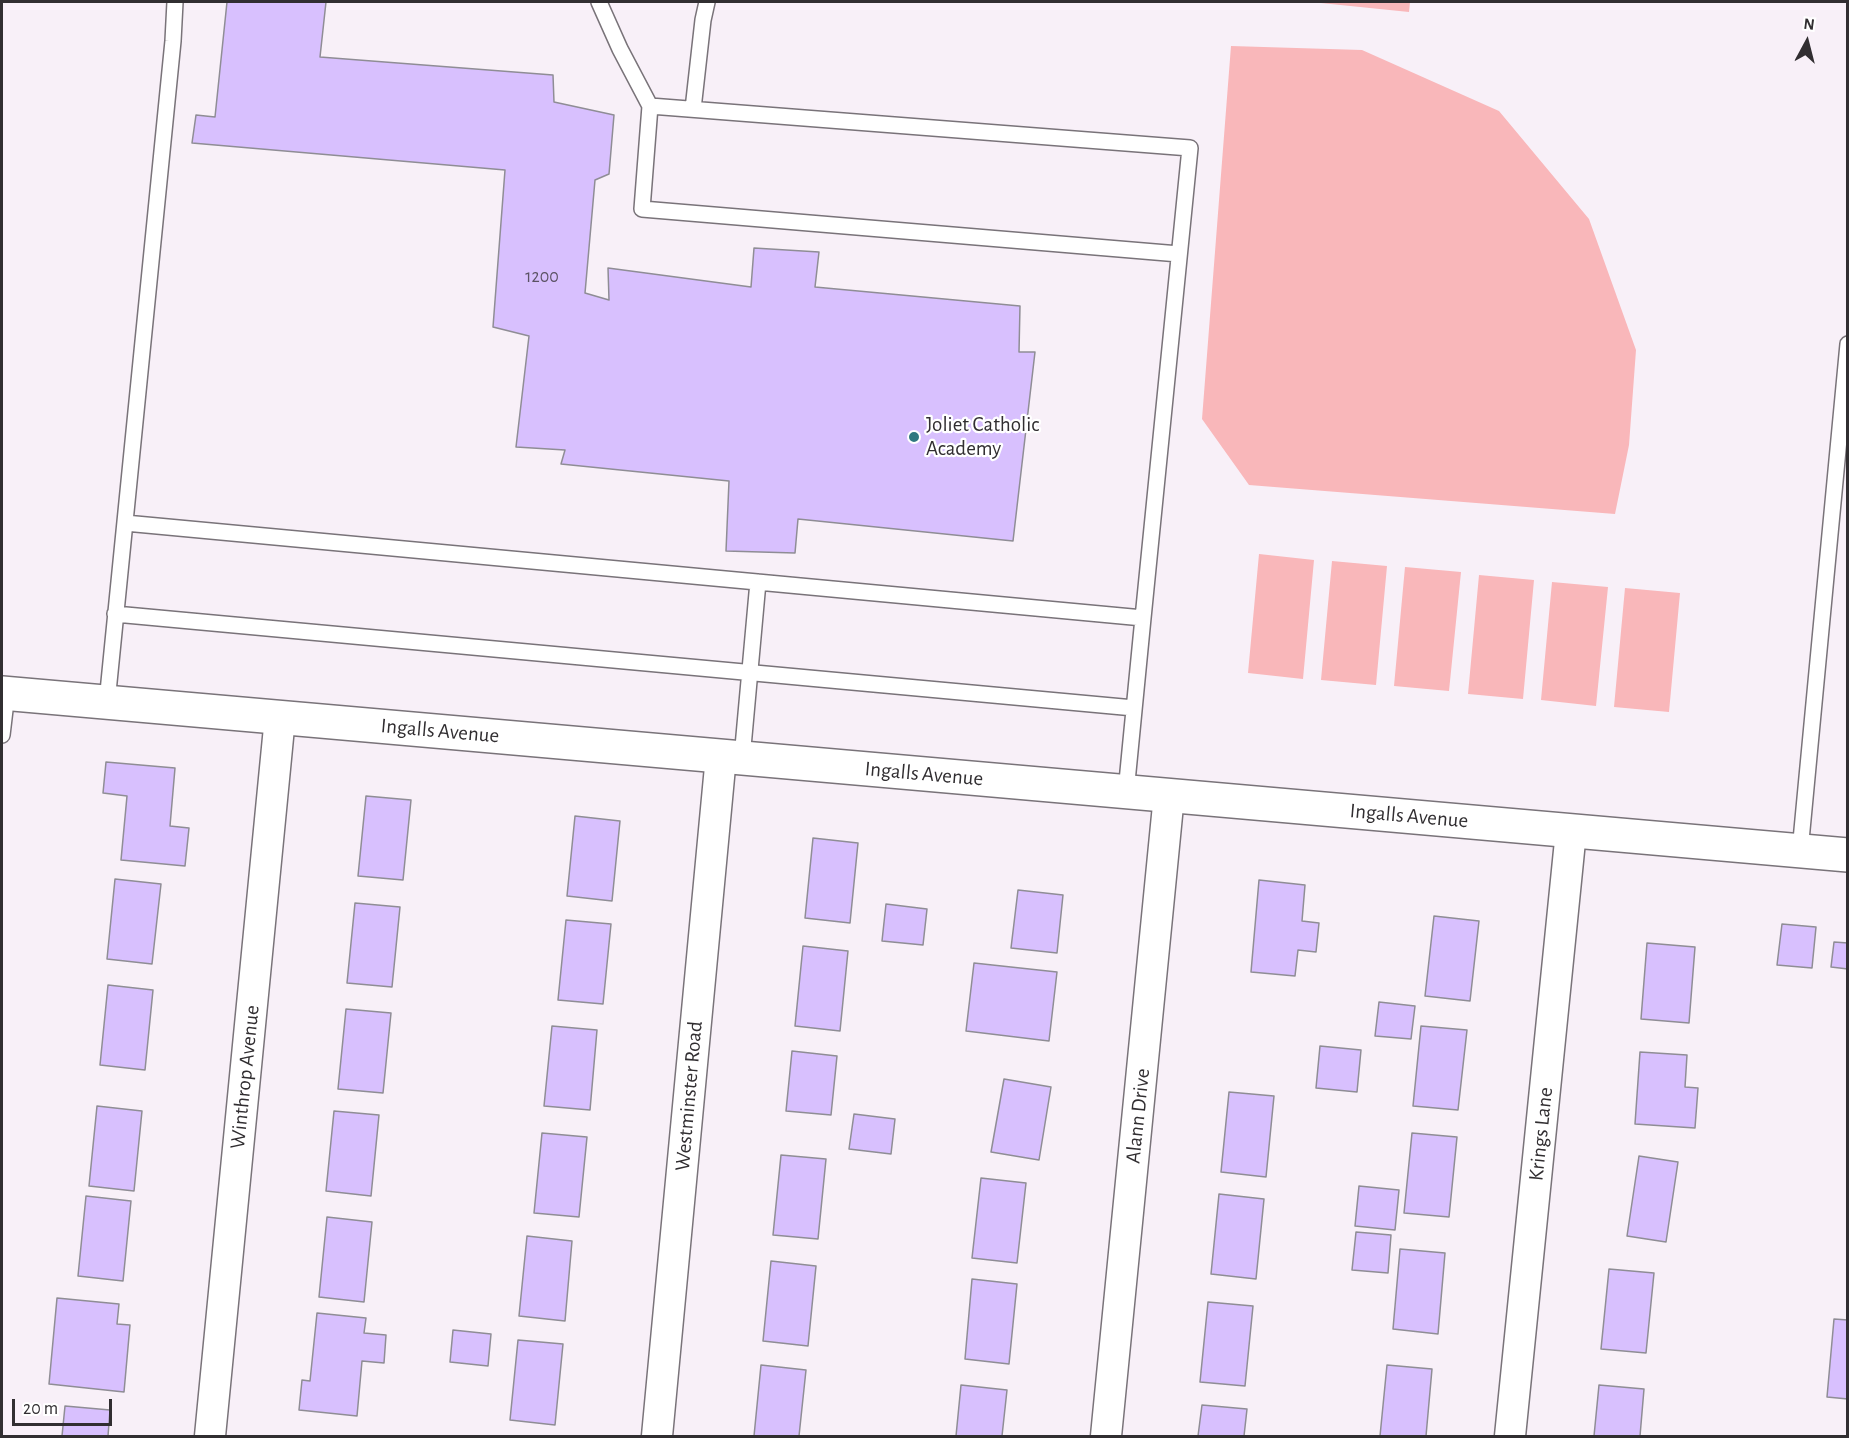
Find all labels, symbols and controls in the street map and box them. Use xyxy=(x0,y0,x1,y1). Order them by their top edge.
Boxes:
north arrow xyxy=(1777,12,1837,72)
text: N xyxy=(1803,16,1816,33)
house number: 1200 xyxy=(525,266,559,288)
place label: Joliet Catholic Academy xyxy=(926,412,1039,462)
marker: Joliet Catholic Academy xyxy=(907,430,921,444)
street label: Ingalls Avenue xyxy=(380,713,500,749)
street label: Ingalls Avenue xyxy=(864,756,984,792)
street label: Ingalls Avenue xyxy=(1349,798,1469,834)
street label: Winthrop Avenue xyxy=(225,1004,265,1150)
street label: Westminster Road xyxy=(670,1020,708,1172)
street label: Alann Drive xyxy=(1120,1067,1156,1165)
street label: Krings Lane xyxy=(1524,1086,1558,1182)
scale bar xyxy=(15,1387,116,1425)
text: 20 m xyxy=(23,1400,58,1418)

